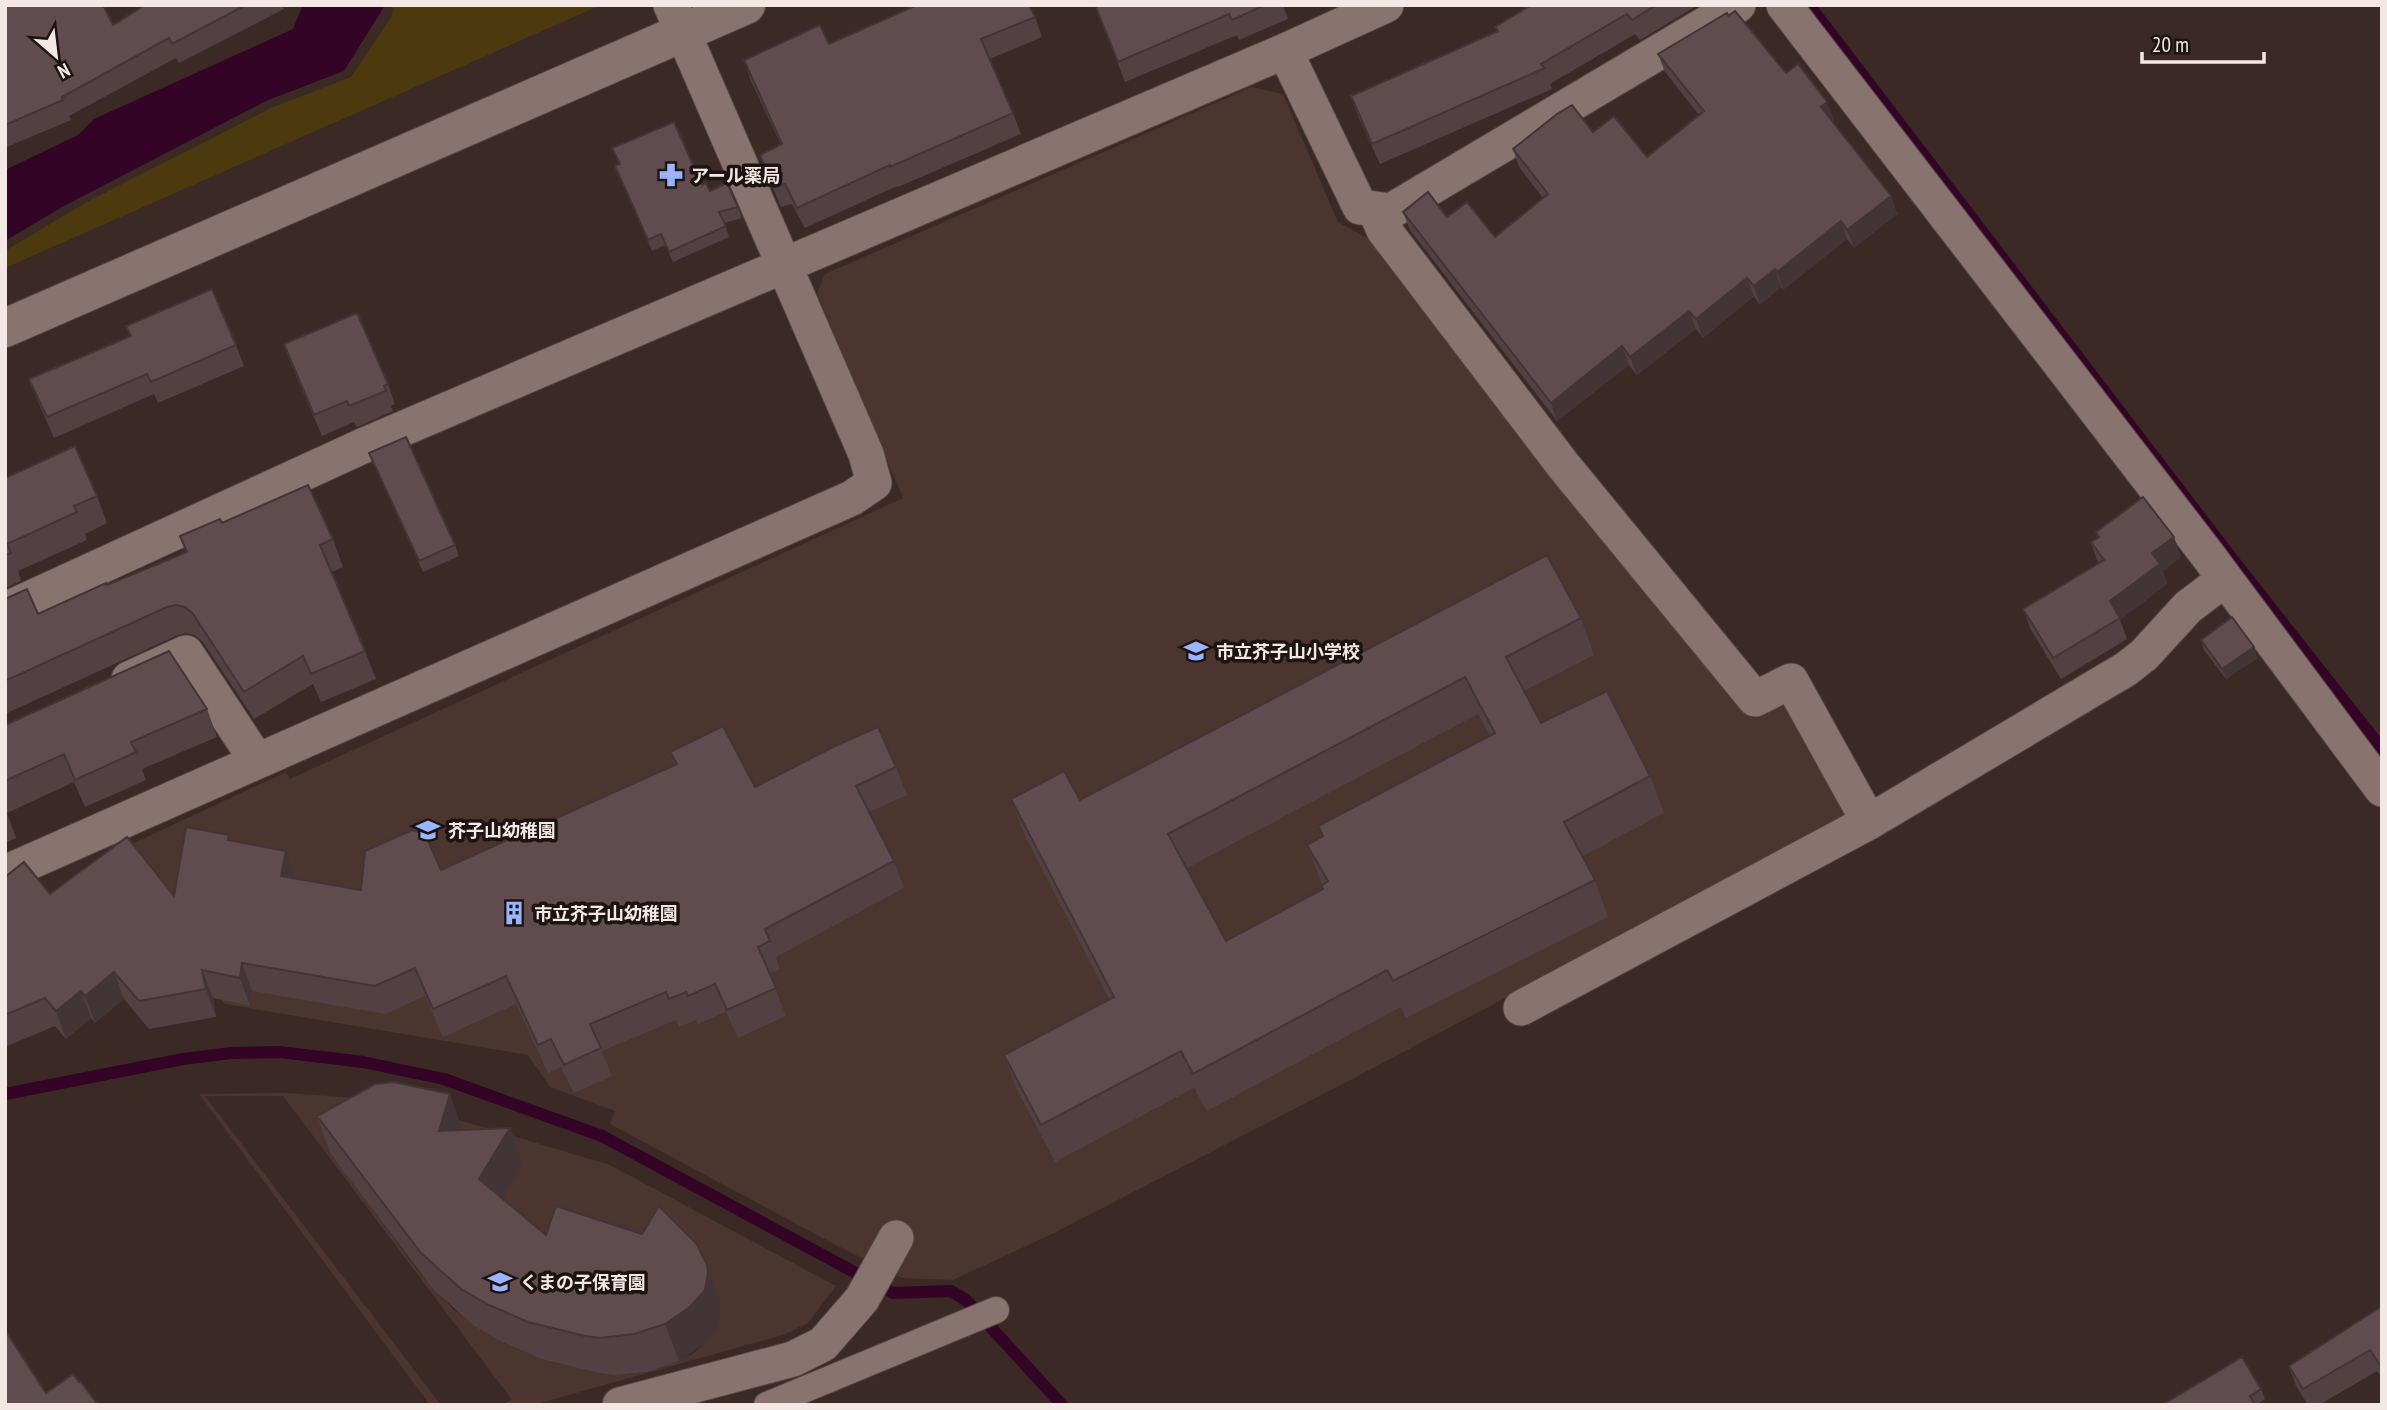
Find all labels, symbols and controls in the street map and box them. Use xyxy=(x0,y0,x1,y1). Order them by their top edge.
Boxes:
north arrow xyxy=(21,21,91,91)
scale bar xyxy=(2142,21,2264,65)
text: 20 m xyxy=(2152,31,2189,58)
text: N xyxy=(54,58,74,84)
pharmacy icon: アール薬局 xyxy=(657,161,685,189)
place label: アール薬局 xyxy=(691,164,780,187)
school or university icon: 市立芥子山小学校 xyxy=(1182,637,1210,665)
place label: 市立芥子山小学校 xyxy=(1216,640,1360,663)
school or university icon: 芥子山幼稚園 xyxy=(414,816,442,844)
place label: 芥子山幼稚園 xyxy=(448,819,556,842)
building icon: 市立芥子山幼稚園 xyxy=(500,899,528,927)
place label: 市立芥子山幼稚園 xyxy=(534,902,678,925)
school or university icon: くまの子保育園 xyxy=(486,1268,514,1296)
place label: くまの子保育園 xyxy=(520,1271,646,1294)

